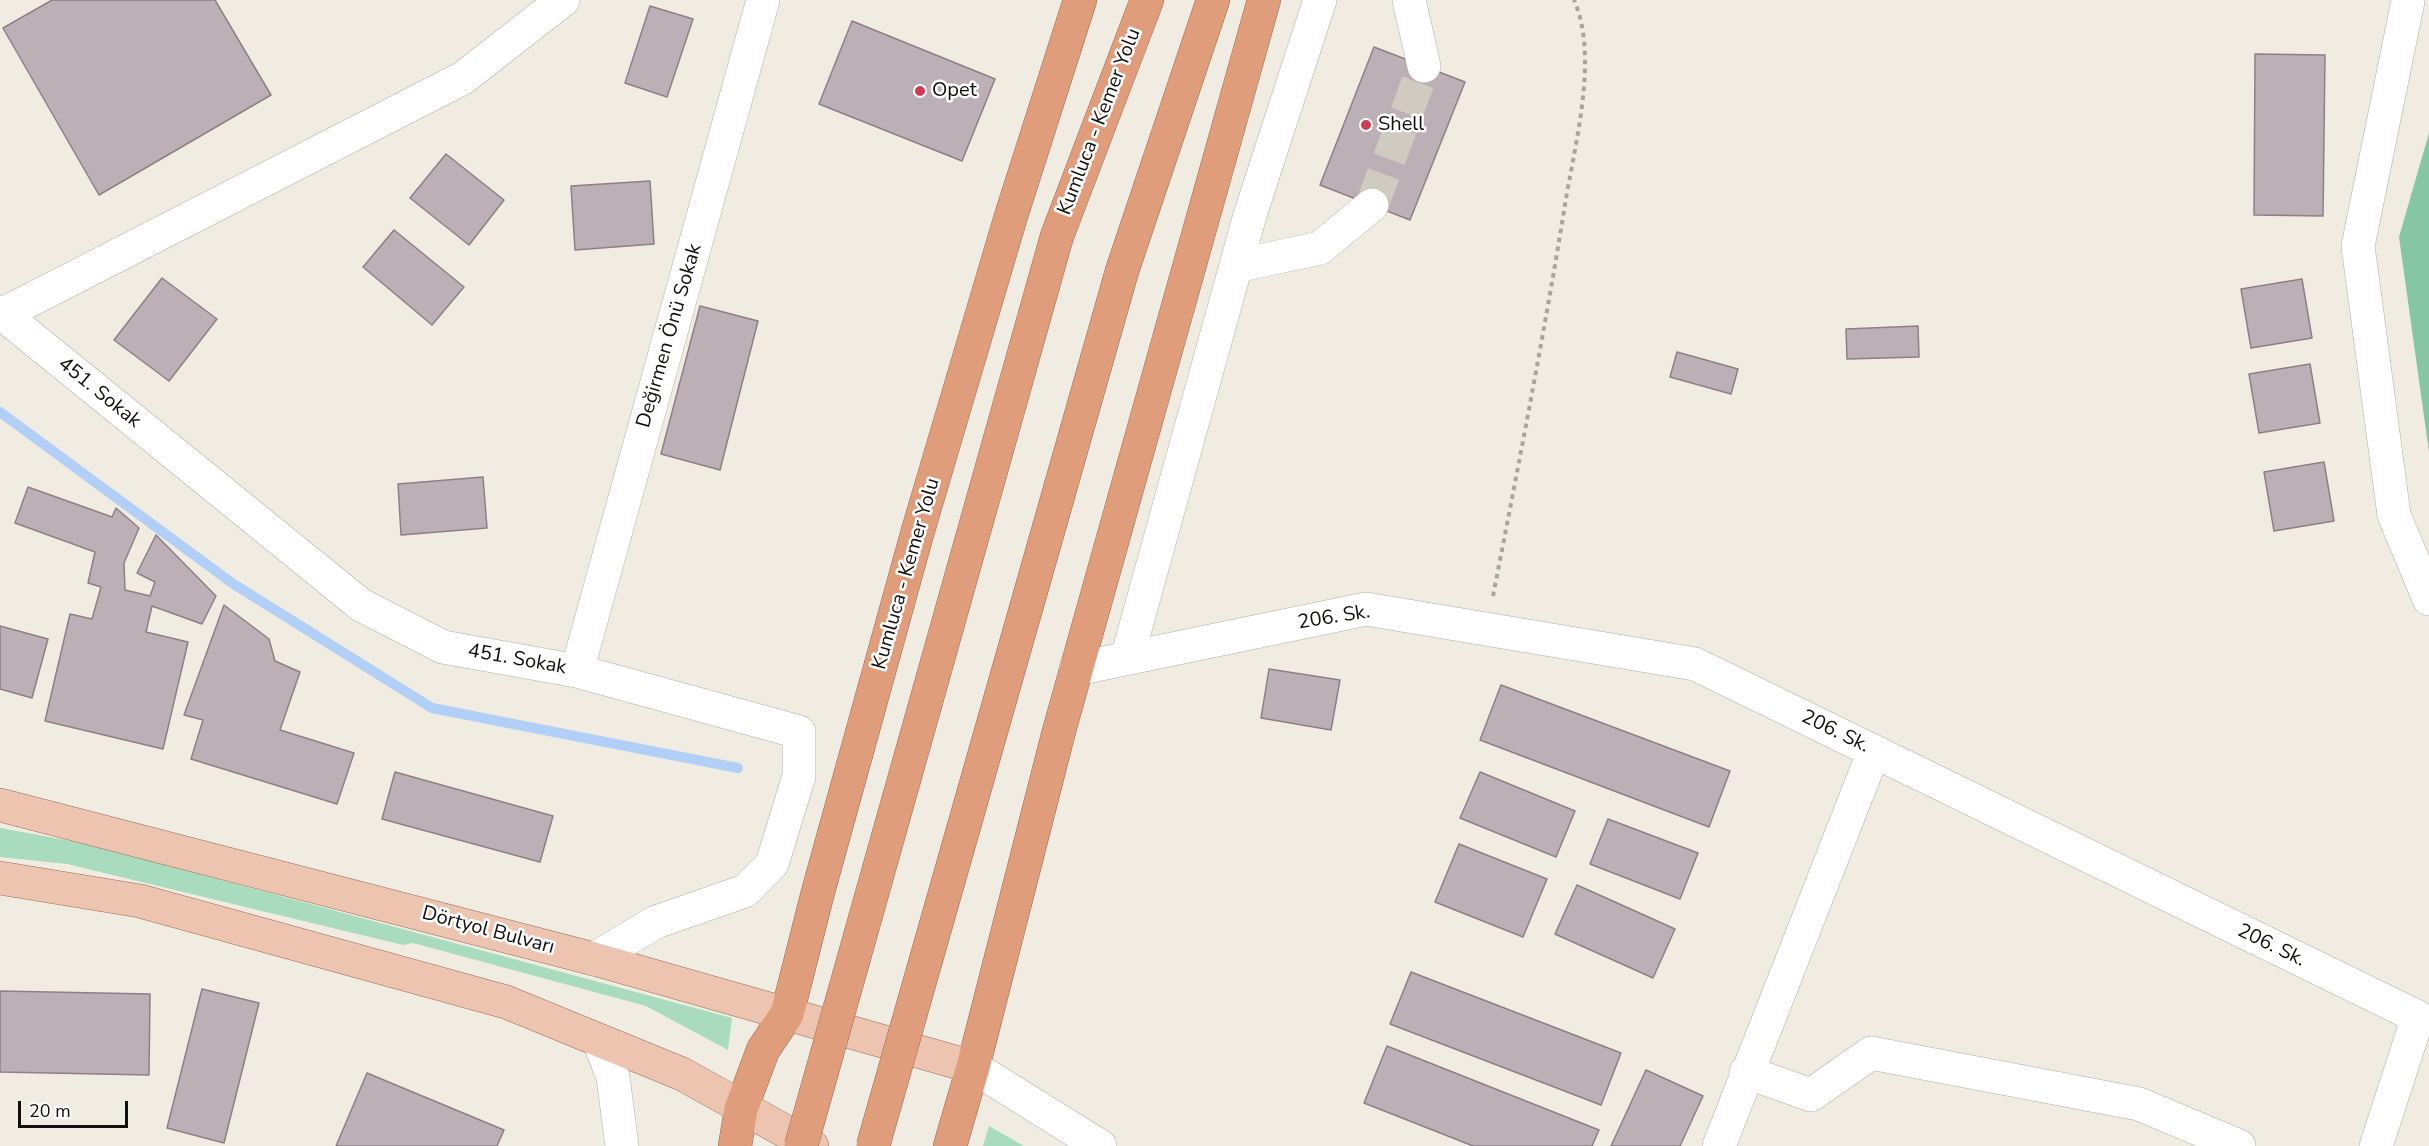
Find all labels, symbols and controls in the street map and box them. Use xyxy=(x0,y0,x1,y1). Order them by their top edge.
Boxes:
street label: Kumluca - Kemer Yolu xyxy=(1053,25,1147,219)
place label: Opet xyxy=(932,79,977,103)
marker: Opet xyxy=(913,84,927,98)
place label: Shell xyxy=(1378,113,1424,137)
marker: Shell xyxy=(1359,118,1373,132)
street label: Değirmen Önü Sokak xyxy=(632,241,708,431)
street label: 451. Sokak xyxy=(53,352,145,434)
street label: Kumluca - Kemer Yolu xyxy=(868,476,946,672)
street label: 206. Sk. xyxy=(1296,600,1372,636)
street label: 451. Sokak xyxy=(466,640,568,680)
street label: 206. Sk. xyxy=(1797,705,1873,759)
street label: Dörtyol Bulvarı xyxy=(419,902,557,960)
street label: 206. Sk. xyxy=(2233,919,2309,973)
scale bar xyxy=(21,1089,130,1127)
text: 20 m xyxy=(29,1099,71,1123)

